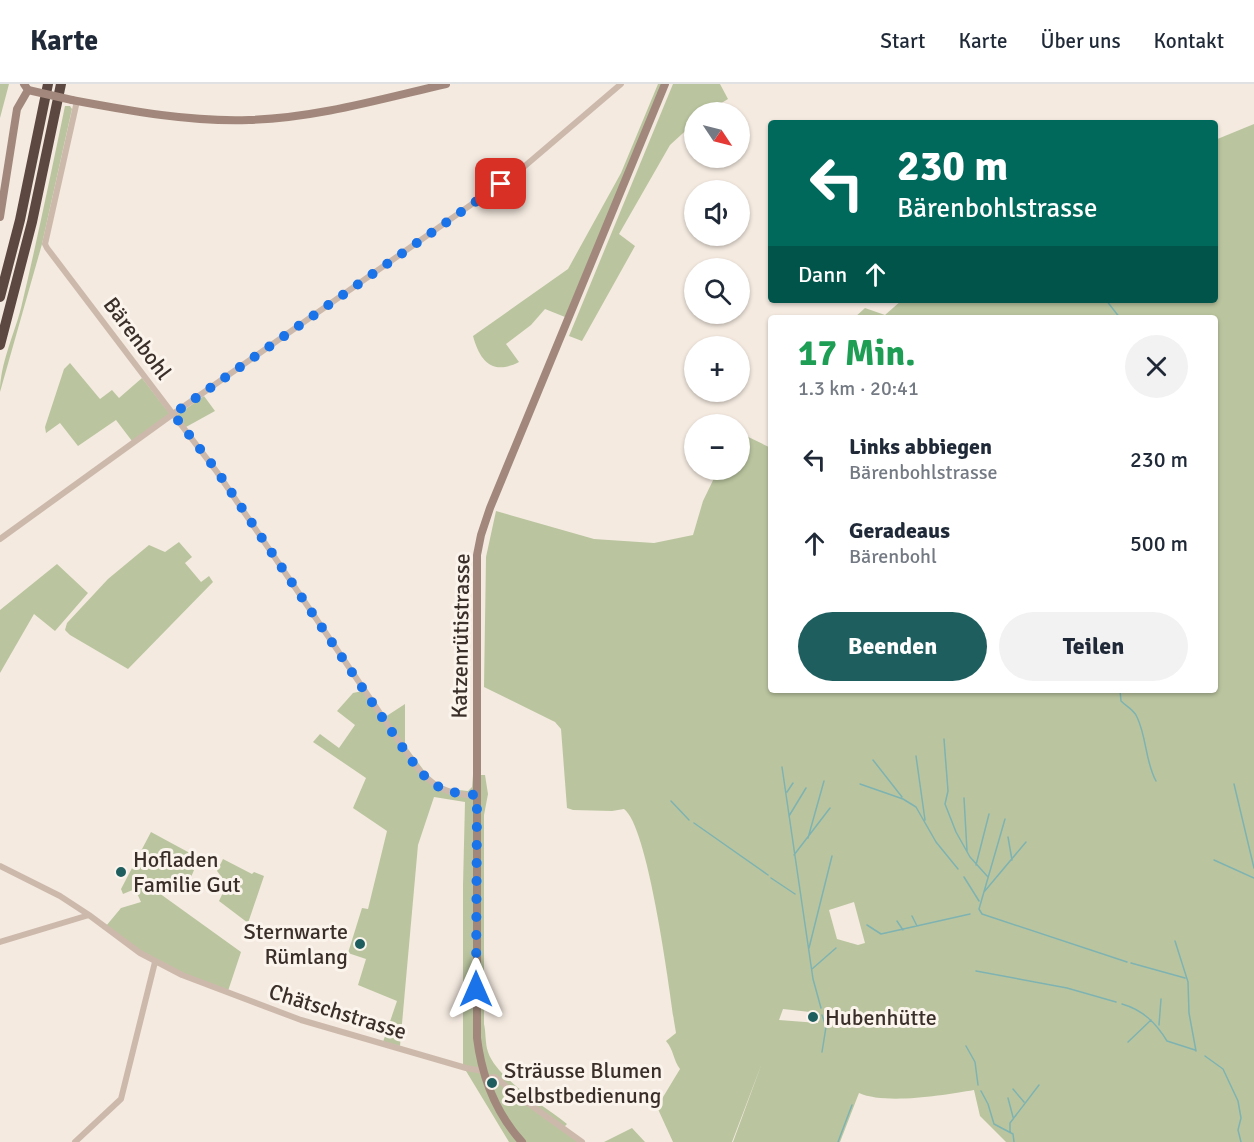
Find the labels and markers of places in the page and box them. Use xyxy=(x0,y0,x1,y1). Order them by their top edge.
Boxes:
pin xyxy=(475,158,526,209)
place label: Hofladen Familie Gut xyxy=(133,846,241,898)
marker: Hofladen Familie Gut xyxy=(114,865,128,879)
place label: Sternwarte Rümlang xyxy=(244,918,348,970)
marker: Sternwarte Rümlang xyxy=(353,937,367,951)
place label: Hubenhütte xyxy=(825,1004,937,1031)
marker: Hubenhütte xyxy=(806,1010,820,1024)
place label: Sträusse Blumen Selbstbedienung xyxy=(504,1057,662,1109)
marker: Sträusse Blumen Selbstbedienung xyxy=(485,1076,499,1090)

